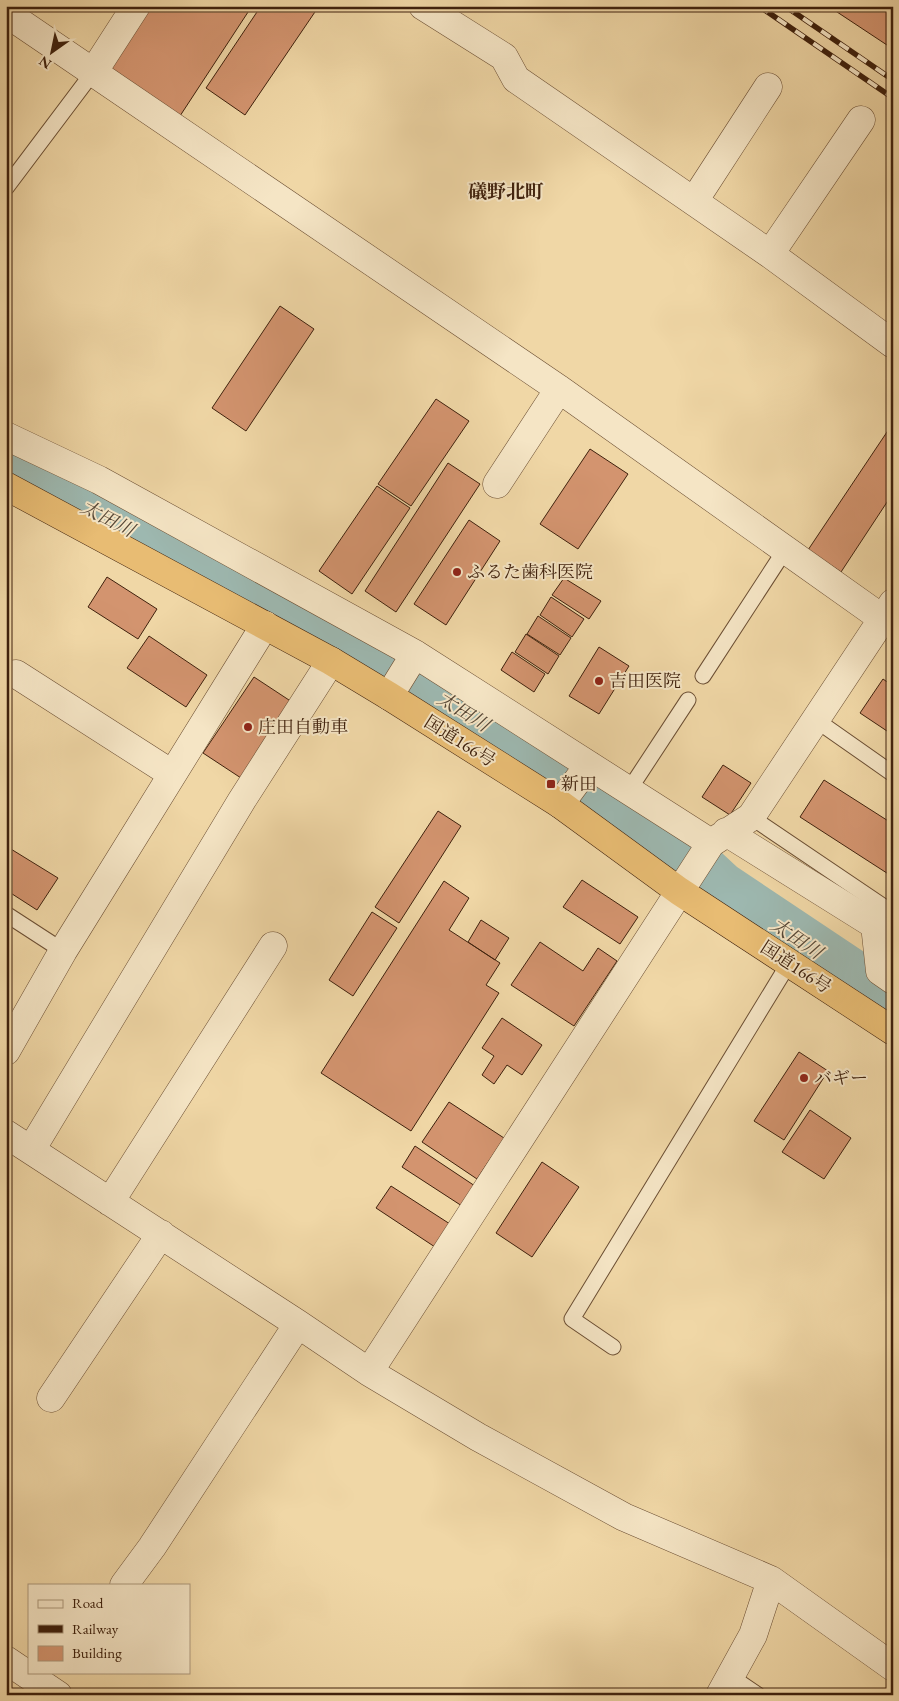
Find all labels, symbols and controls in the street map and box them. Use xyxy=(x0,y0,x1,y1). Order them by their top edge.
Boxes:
north arrow xyxy=(28,28,78,78)
text: N xyxy=(35,52,55,74)
district label: 礒野北町 xyxy=(468,179,544,204)
water label: 太田川 xyxy=(77,494,141,543)
place label: ふるた歯科医院 xyxy=(467,560,593,583)
marker: ふるた歯科医院 xyxy=(451,566,463,578)
place label: 吉田医院 xyxy=(609,669,681,692)
marker: 吉田医院 xyxy=(593,675,605,687)
water label: 太田川 xyxy=(433,686,496,738)
street label: 国道166号 xyxy=(420,710,500,772)
place label: 庄田自動車 xyxy=(258,715,348,738)
marker: 庄田自動車 xyxy=(242,721,254,733)
place label: 新田 xyxy=(561,772,597,795)
marker: 新田 xyxy=(545,778,557,790)
water label: 太田川 xyxy=(766,912,829,966)
street label: 国道166号 xyxy=(756,935,836,998)
place label: バギー xyxy=(814,1066,868,1089)
marker: バギー xyxy=(798,1072,810,1084)
legend xyxy=(28,1584,190,1674)
text: Road xyxy=(72,1593,104,1612)
text: Railway xyxy=(72,1619,119,1638)
text: Building xyxy=(72,1643,122,1662)

